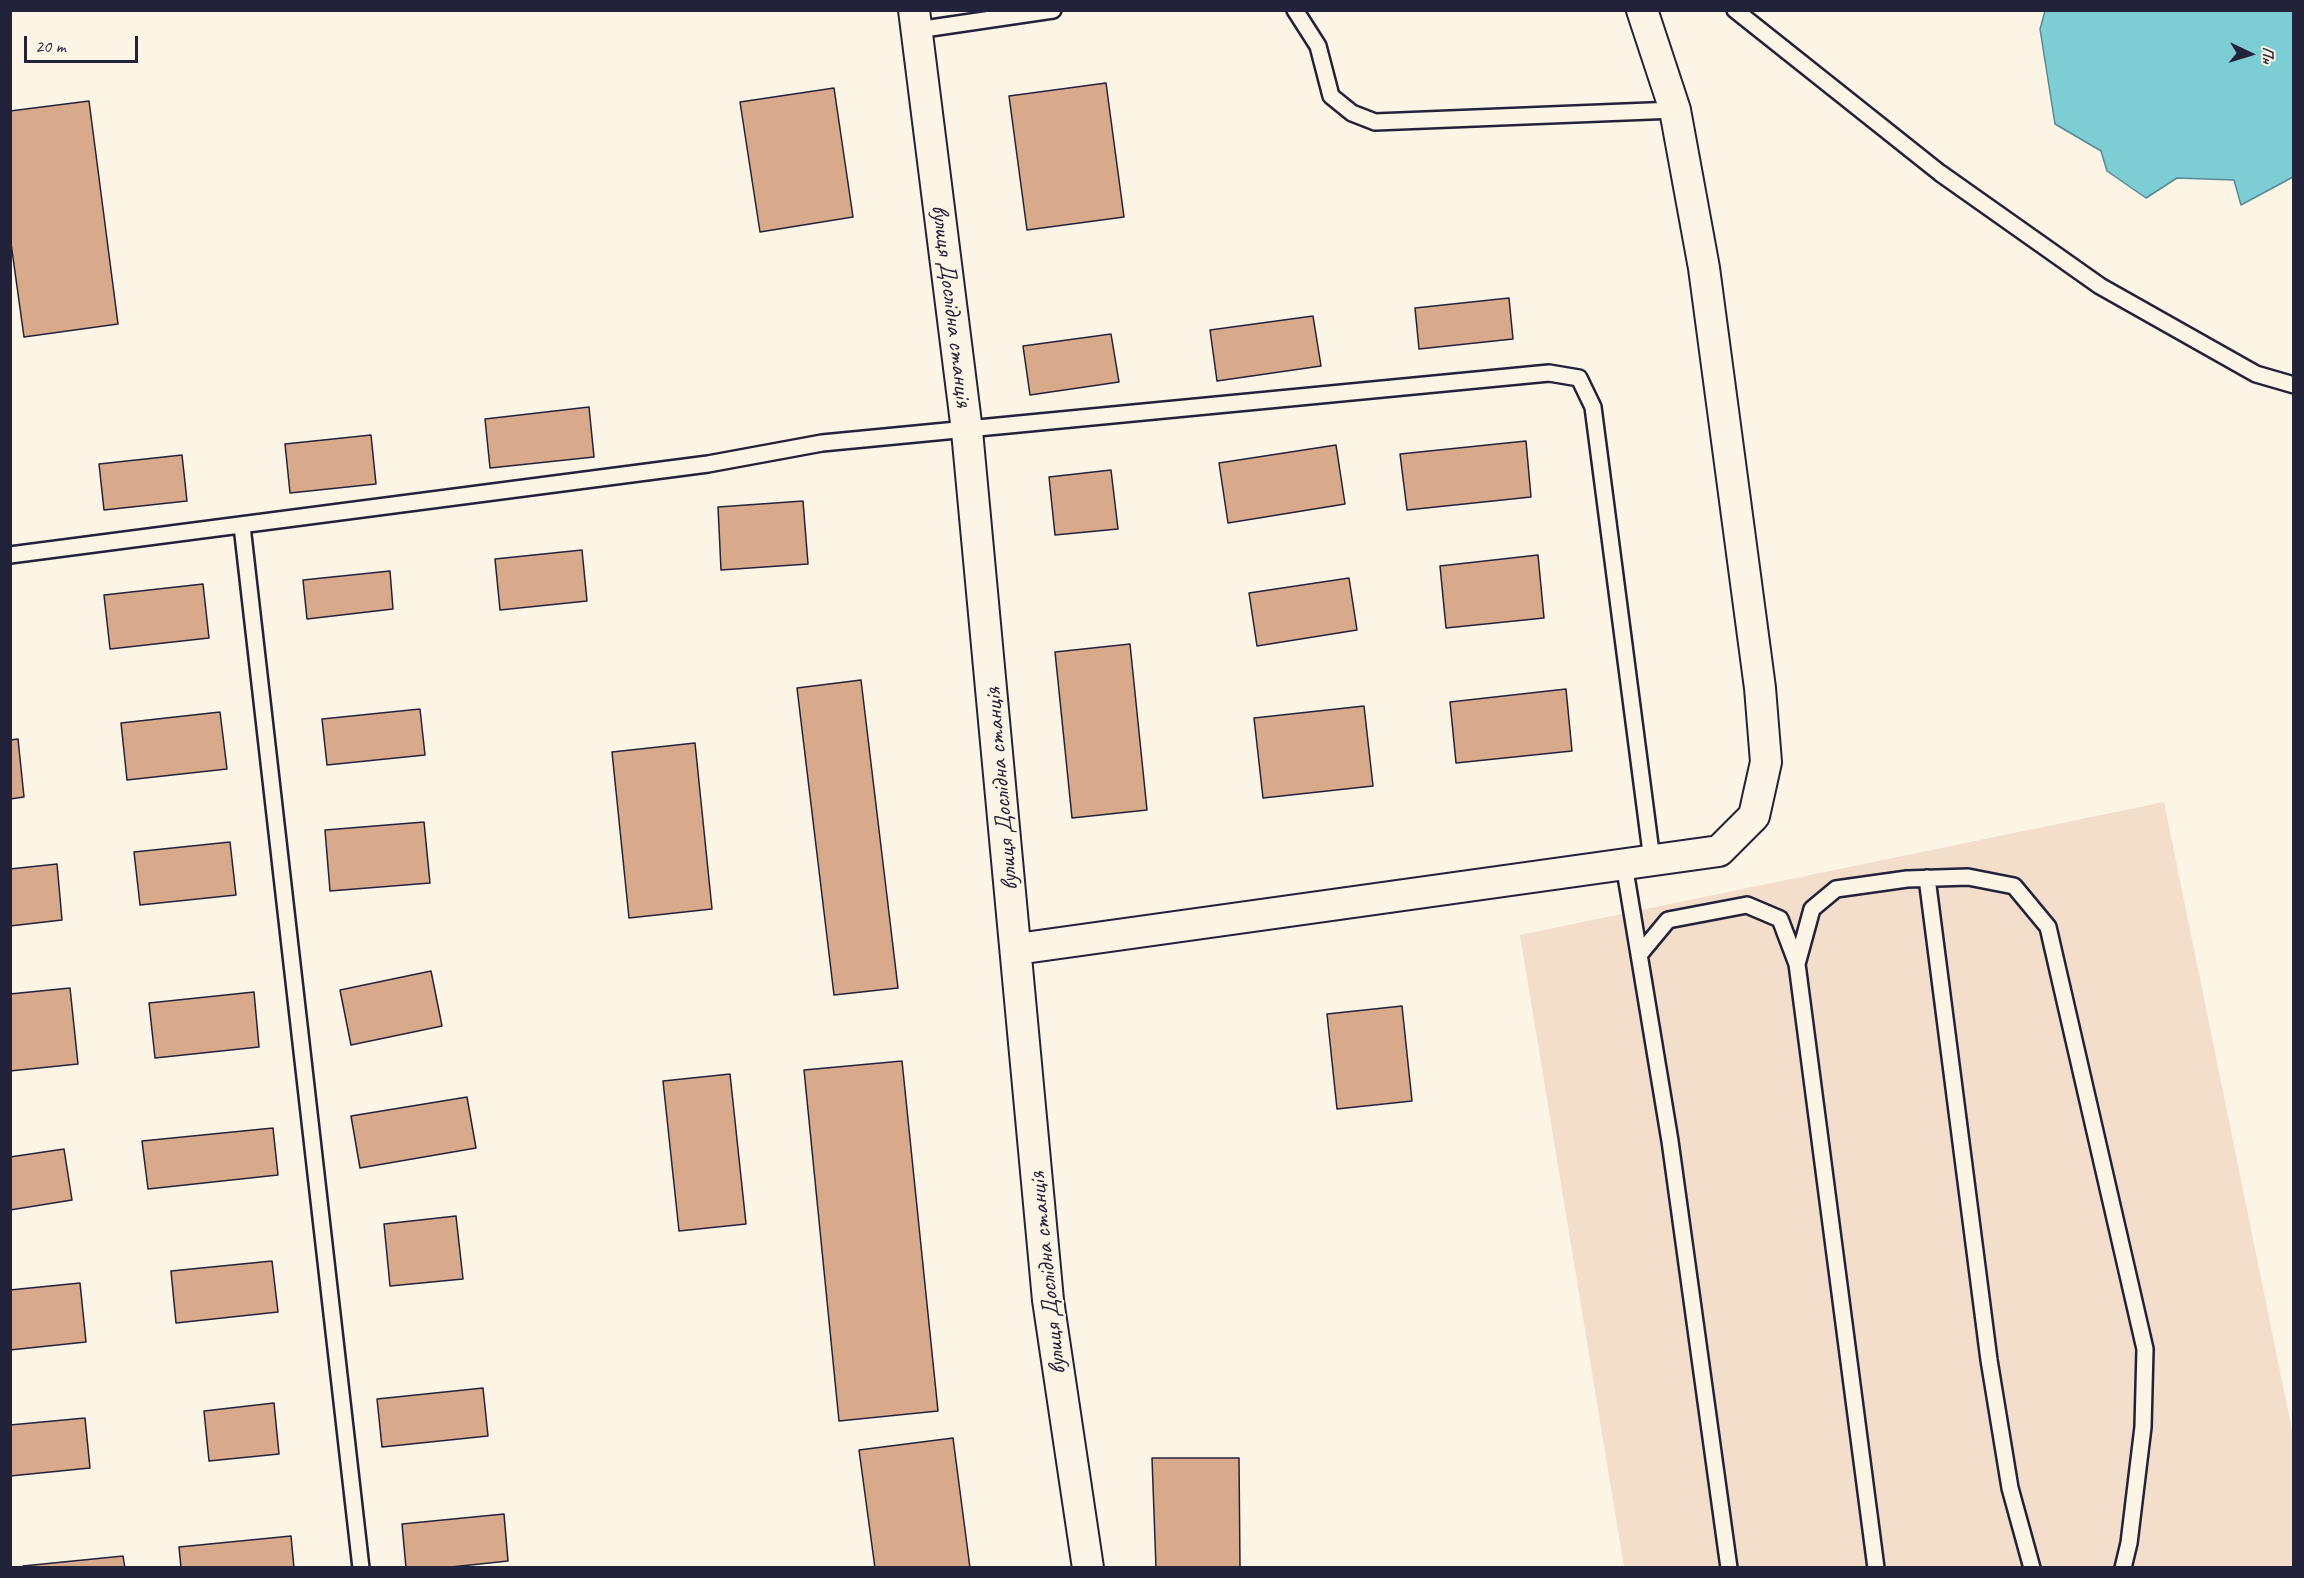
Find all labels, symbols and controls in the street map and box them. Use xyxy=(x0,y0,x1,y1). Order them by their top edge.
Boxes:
scale bar xyxy=(27,24,141,62)
north arrow xyxy=(2220,24,2280,84)
text: 20 m xyxy=(35,35,66,57)
text: Пн xyxy=(2257,46,2279,64)
street label: вулиця Дослідна станція xyxy=(924,203,978,409)
street label: вулиця Дослідна станція xyxy=(979,686,1025,892)
street label: вулиця Дослідна станція xyxy=(1023,1170,1073,1376)

